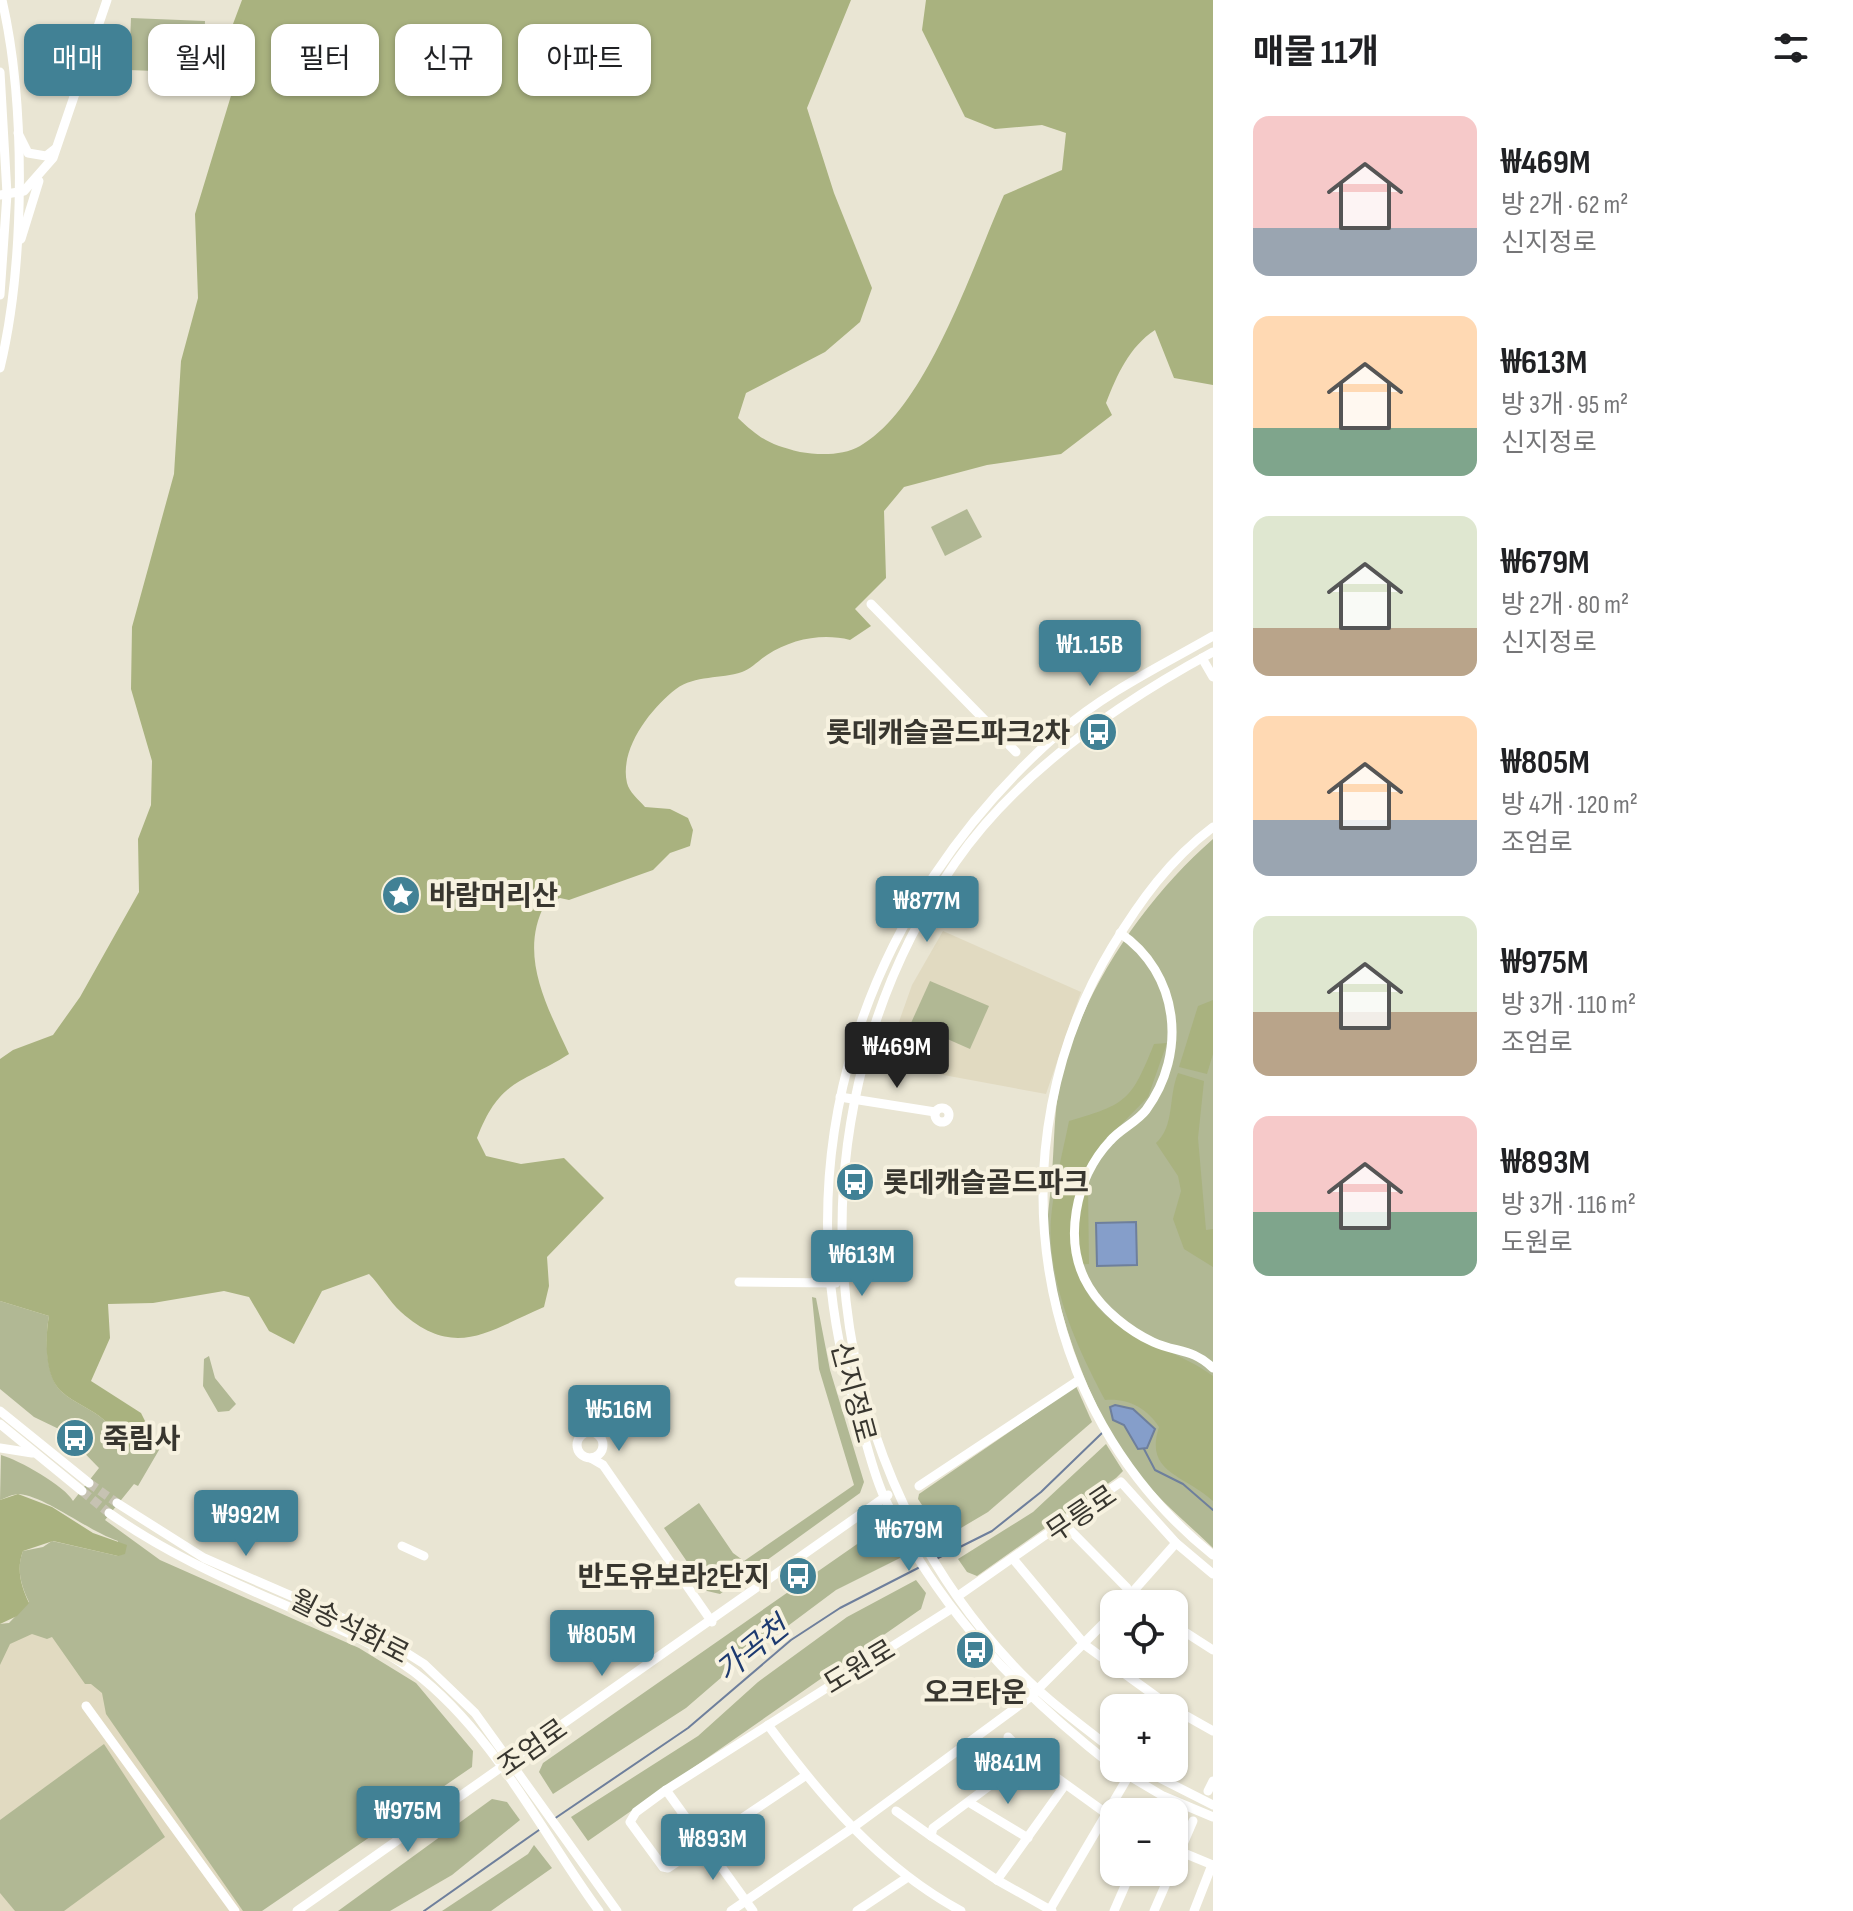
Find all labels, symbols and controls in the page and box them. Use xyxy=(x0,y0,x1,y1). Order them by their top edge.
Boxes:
chip: 매매 xyxy=(24,24,132,96)
chip: 월세 xyxy=(148,24,255,96)
chip: 필터 xyxy=(271,24,379,96)
chip: 신규 xyxy=(395,24,502,96)
chip: 아파트 xyxy=(518,24,651,96)
icon: filters xyxy=(1769,26,1813,70)
text: 매물 11개 xyxy=(1253,32,1379,73)
text: ₩469M xyxy=(1501,142,1590,183)
icon: home xyxy=(1317,148,1413,244)
text: 방 2개 · 62 m² xyxy=(1501,190,1628,221)
text: 신지정로 xyxy=(1501,228,1597,259)
text: ₩613M xyxy=(1501,342,1587,383)
icon: home xyxy=(1317,348,1413,444)
text: 방 3개 · 95 m² xyxy=(1501,390,1628,421)
text: 신지정로 xyxy=(1501,428,1597,459)
text: ₩679M xyxy=(1501,542,1590,583)
icon: home xyxy=(1317,548,1413,644)
text: 방 2개 · 80 m² xyxy=(1501,590,1629,621)
pin: ₩1.15B xyxy=(1025,620,1155,688)
text: 신지정로 xyxy=(1501,628,1597,659)
text: ₩1.15B xyxy=(1057,630,1123,661)
bus stop icon: 롯데캐슬골드파크2차 xyxy=(1077,711,1119,753)
place label: 롯데캐슬골드파크2차 xyxy=(826,717,1070,750)
text: ₩805M xyxy=(1501,742,1590,783)
icon: home xyxy=(1317,748,1413,844)
text: 방 4개 · 120 m² xyxy=(1501,790,1638,821)
text: 조엄로 xyxy=(1501,828,1573,859)
place icon: 바람머리산 xyxy=(380,874,422,916)
pin: ₩877M xyxy=(871,876,983,944)
place label: 바람머리산 xyxy=(429,880,558,913)
text: ₩877M xyxy=(894,886,960,917)
text: ₩975M xyxy=(1501,942,1588,983)
icon: home xyxy=(1317,948,1413,1044)
text: 방 3개 · 110 m² xyxy=(1501,990,1636,1021)
pin: ₩469M xyxy=(841,1022,953,1090)
text: 조엄로 xyxy=(1501,1028,1573,1059)
text: ₩469M xyxy=(863,1032,931,1063)
text: ₩893M xyxy=(1501,1142,1590,1183)
icon: home xyxy=(1317,1148,1413,1244)
bus stop icon: 롯데캐슬골드파크 xyxy=(834,1161,876,1203)
place label: 롯데캐슬골드파크 xyxy=(883,1167,1089,1200)
text: 방 3개 · 116 m² xyxy=(1501,1190,1636,1221)
text: 도원로 xyxy=(1501,1228,1573,1259)
pin: ₩613M xyxy=(806,1230,918,1298)
text: ₩613M xyxy=(829,1240,895,1271)
street label: 신지정로 xyxy=(823,1338,882,1446)
pin: ₩516M xyxy=(563,1385,675,1453)
text: ₩516M xyxy=(586,1395,652,1426)
bus stop icon: 죽림사 xyxy=(54,1417,96,1459)
place label: 죽림사 xyxy=(103,1423,181,1456)
street label: 무릉로 xyxy=(1041,1479,1123,1550)
pin: ₩992M xyxy=(190,1490,302,1558)
text: ₩992M xyxy=(212,1500,280,1531)
pin: ₩679M xyxy=(853,1505,965,1573)
text: ₩679M xyxy=(875,1515,943,1546)
bus stop icon: 반도유보라2단지 xyxy=(777,1555,819,1597)
place label: 반도유보라2단지 xyxy=(577,1561,770,1594)
street label: 월송석화로 xyxy=(284,1583,414,1671)
map controls xyxy=(1100,1590,1188,1886)
button: locate xyxy=(1100,1590,1188,1678)
water label: 가곡천 xyxy=(709,1608,799,1690)
pin: ₩805M xyxy=(546,1610,658,1678)
text: ₩805M xyxy=(568,1620,636,1651)
bus stop icon: 오크타운 xyxy=(954,1629,996,1671)
street label: 도원로 xyxy=(818,1633,901,1701)
place label: 오크타운 xyxy=(923,1677,1027,1710)
button: + xyxy=(1100,1694,1188,1782)
street label: 조엄로 xyxy=(492,1713,574,1784)
pin: ₩841M xyxy=(952,1738,1064,1806)
text: ₩841M xyxy=(975,1748,1041,1779)
pin: ₩975M xyxy=(352,1786,464,1854)
text: ₩975M xyxy=(375,1796,441,1827)
button: − xyxy=(1100,1798,1188,1886)
pin: ₩893M xyxy=(657,1814,769,1882)
text: ₩893M xyxy=(679,1824,747,1855)

